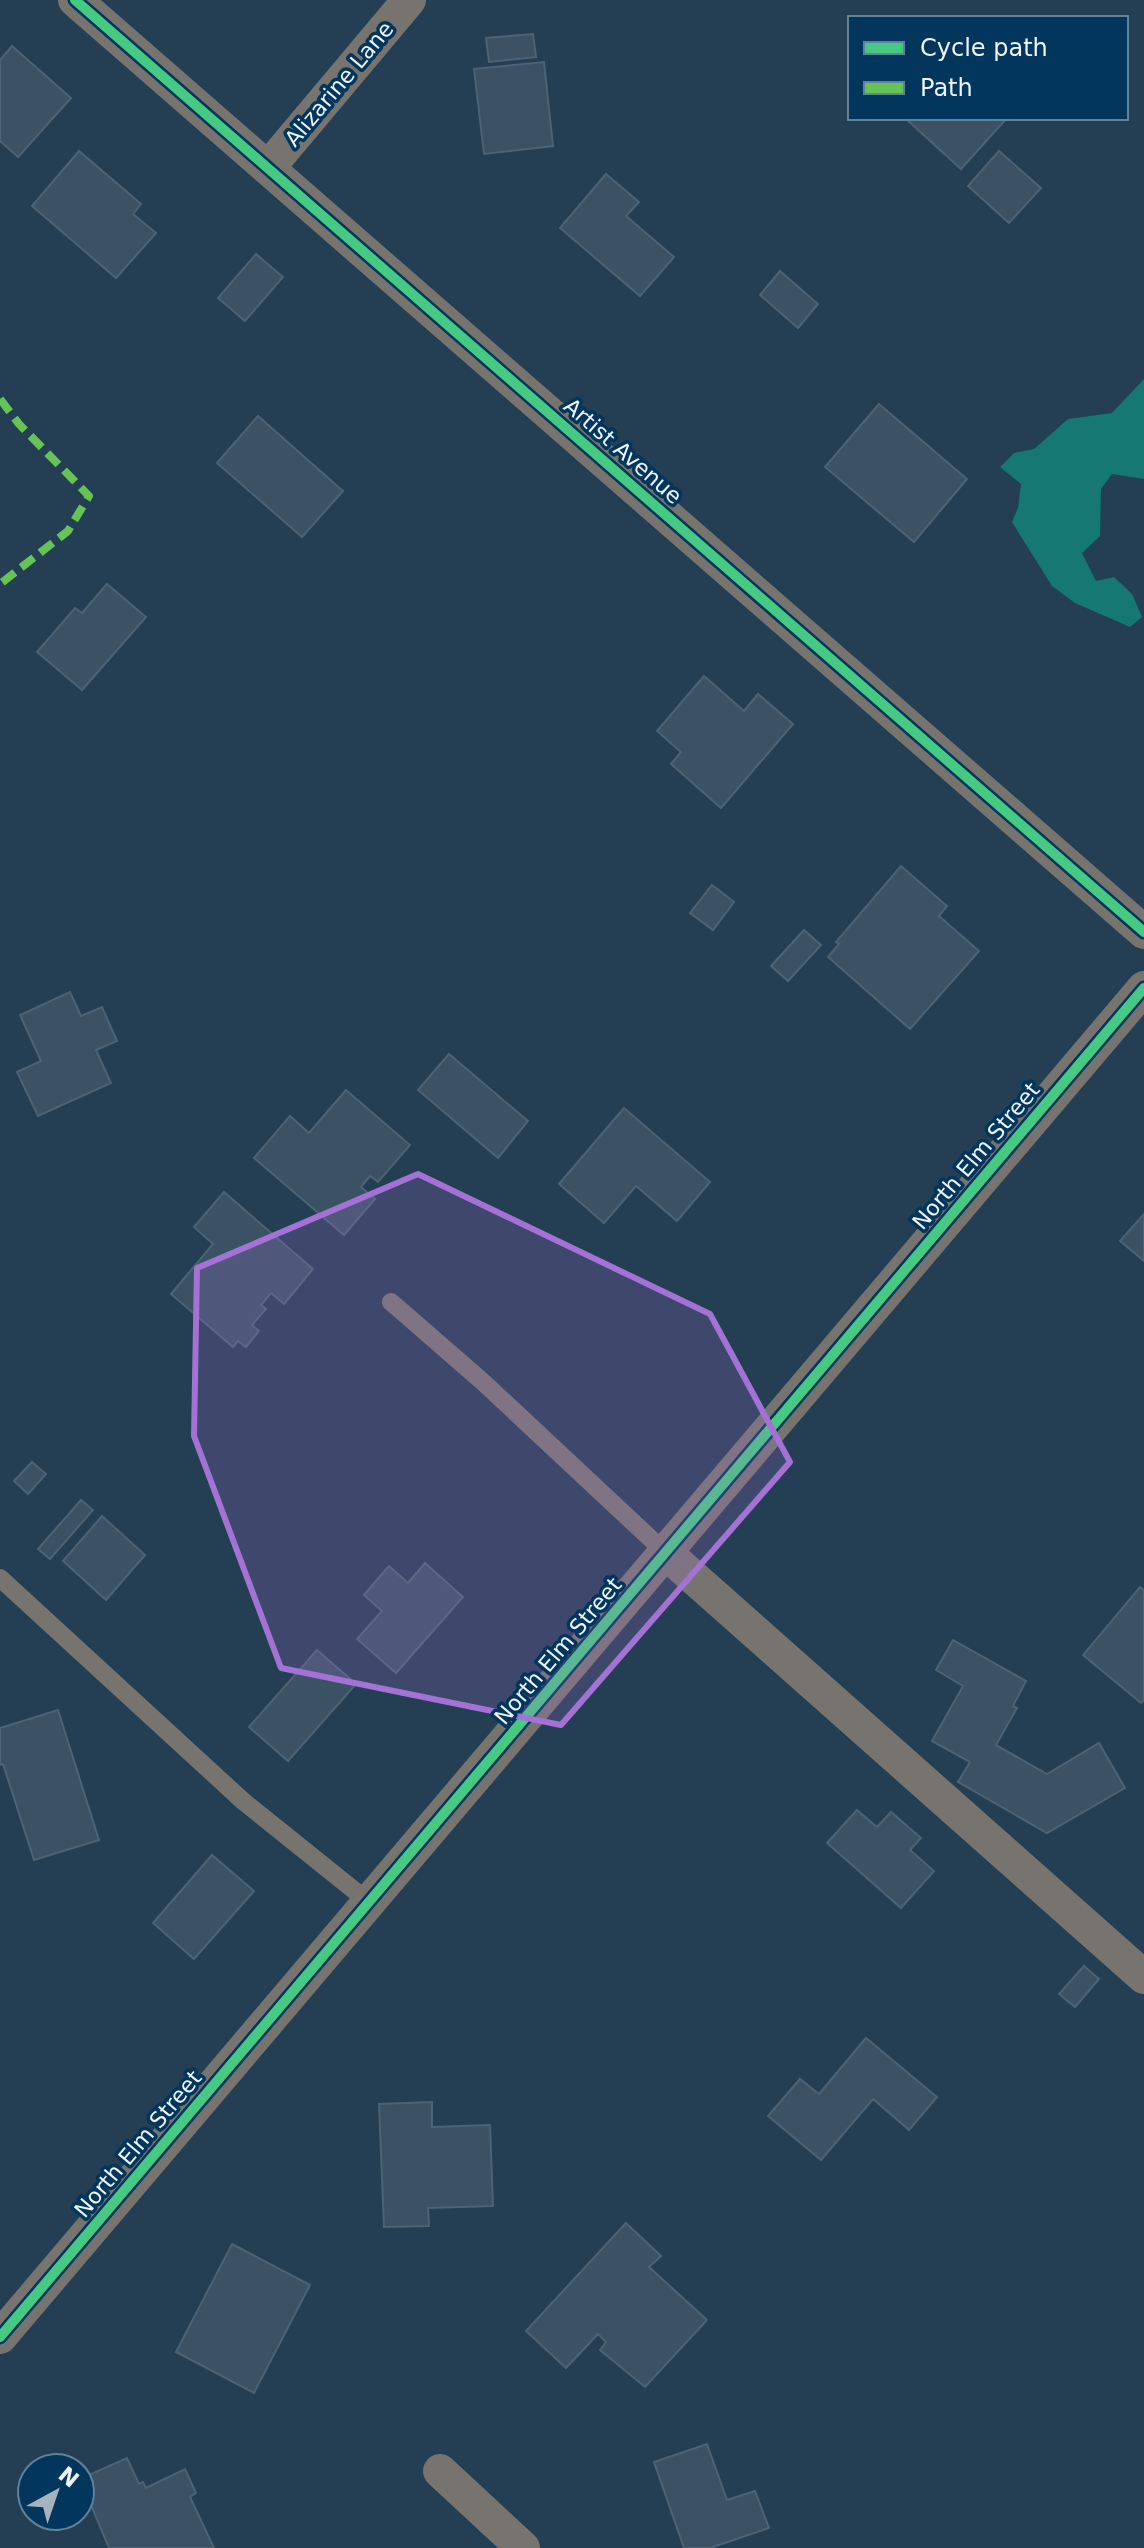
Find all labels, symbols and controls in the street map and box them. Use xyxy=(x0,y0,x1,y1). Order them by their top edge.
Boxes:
legend xyxy=(848,16,1128,120)
street label: Alizarine Lane xyxy=(280,17,398,151)
text: Cycle path xyxy=(920,34,1048,62)
text: Path xyxy=(920,74,973,102)
street label: Artist Avenue xyxy=(559,393,687,509)
street label: North Elm Street xyxy=(907,1077,1045,1234)
street label: North Elm Street xyxy=(489,1572,627,1729)
street label: North Elm Street xyxy=(69,2065,207,2222)
north arrow xyxy=(16,2452,96,2532)
text: N xyxy=(53,2462,84,2493)

